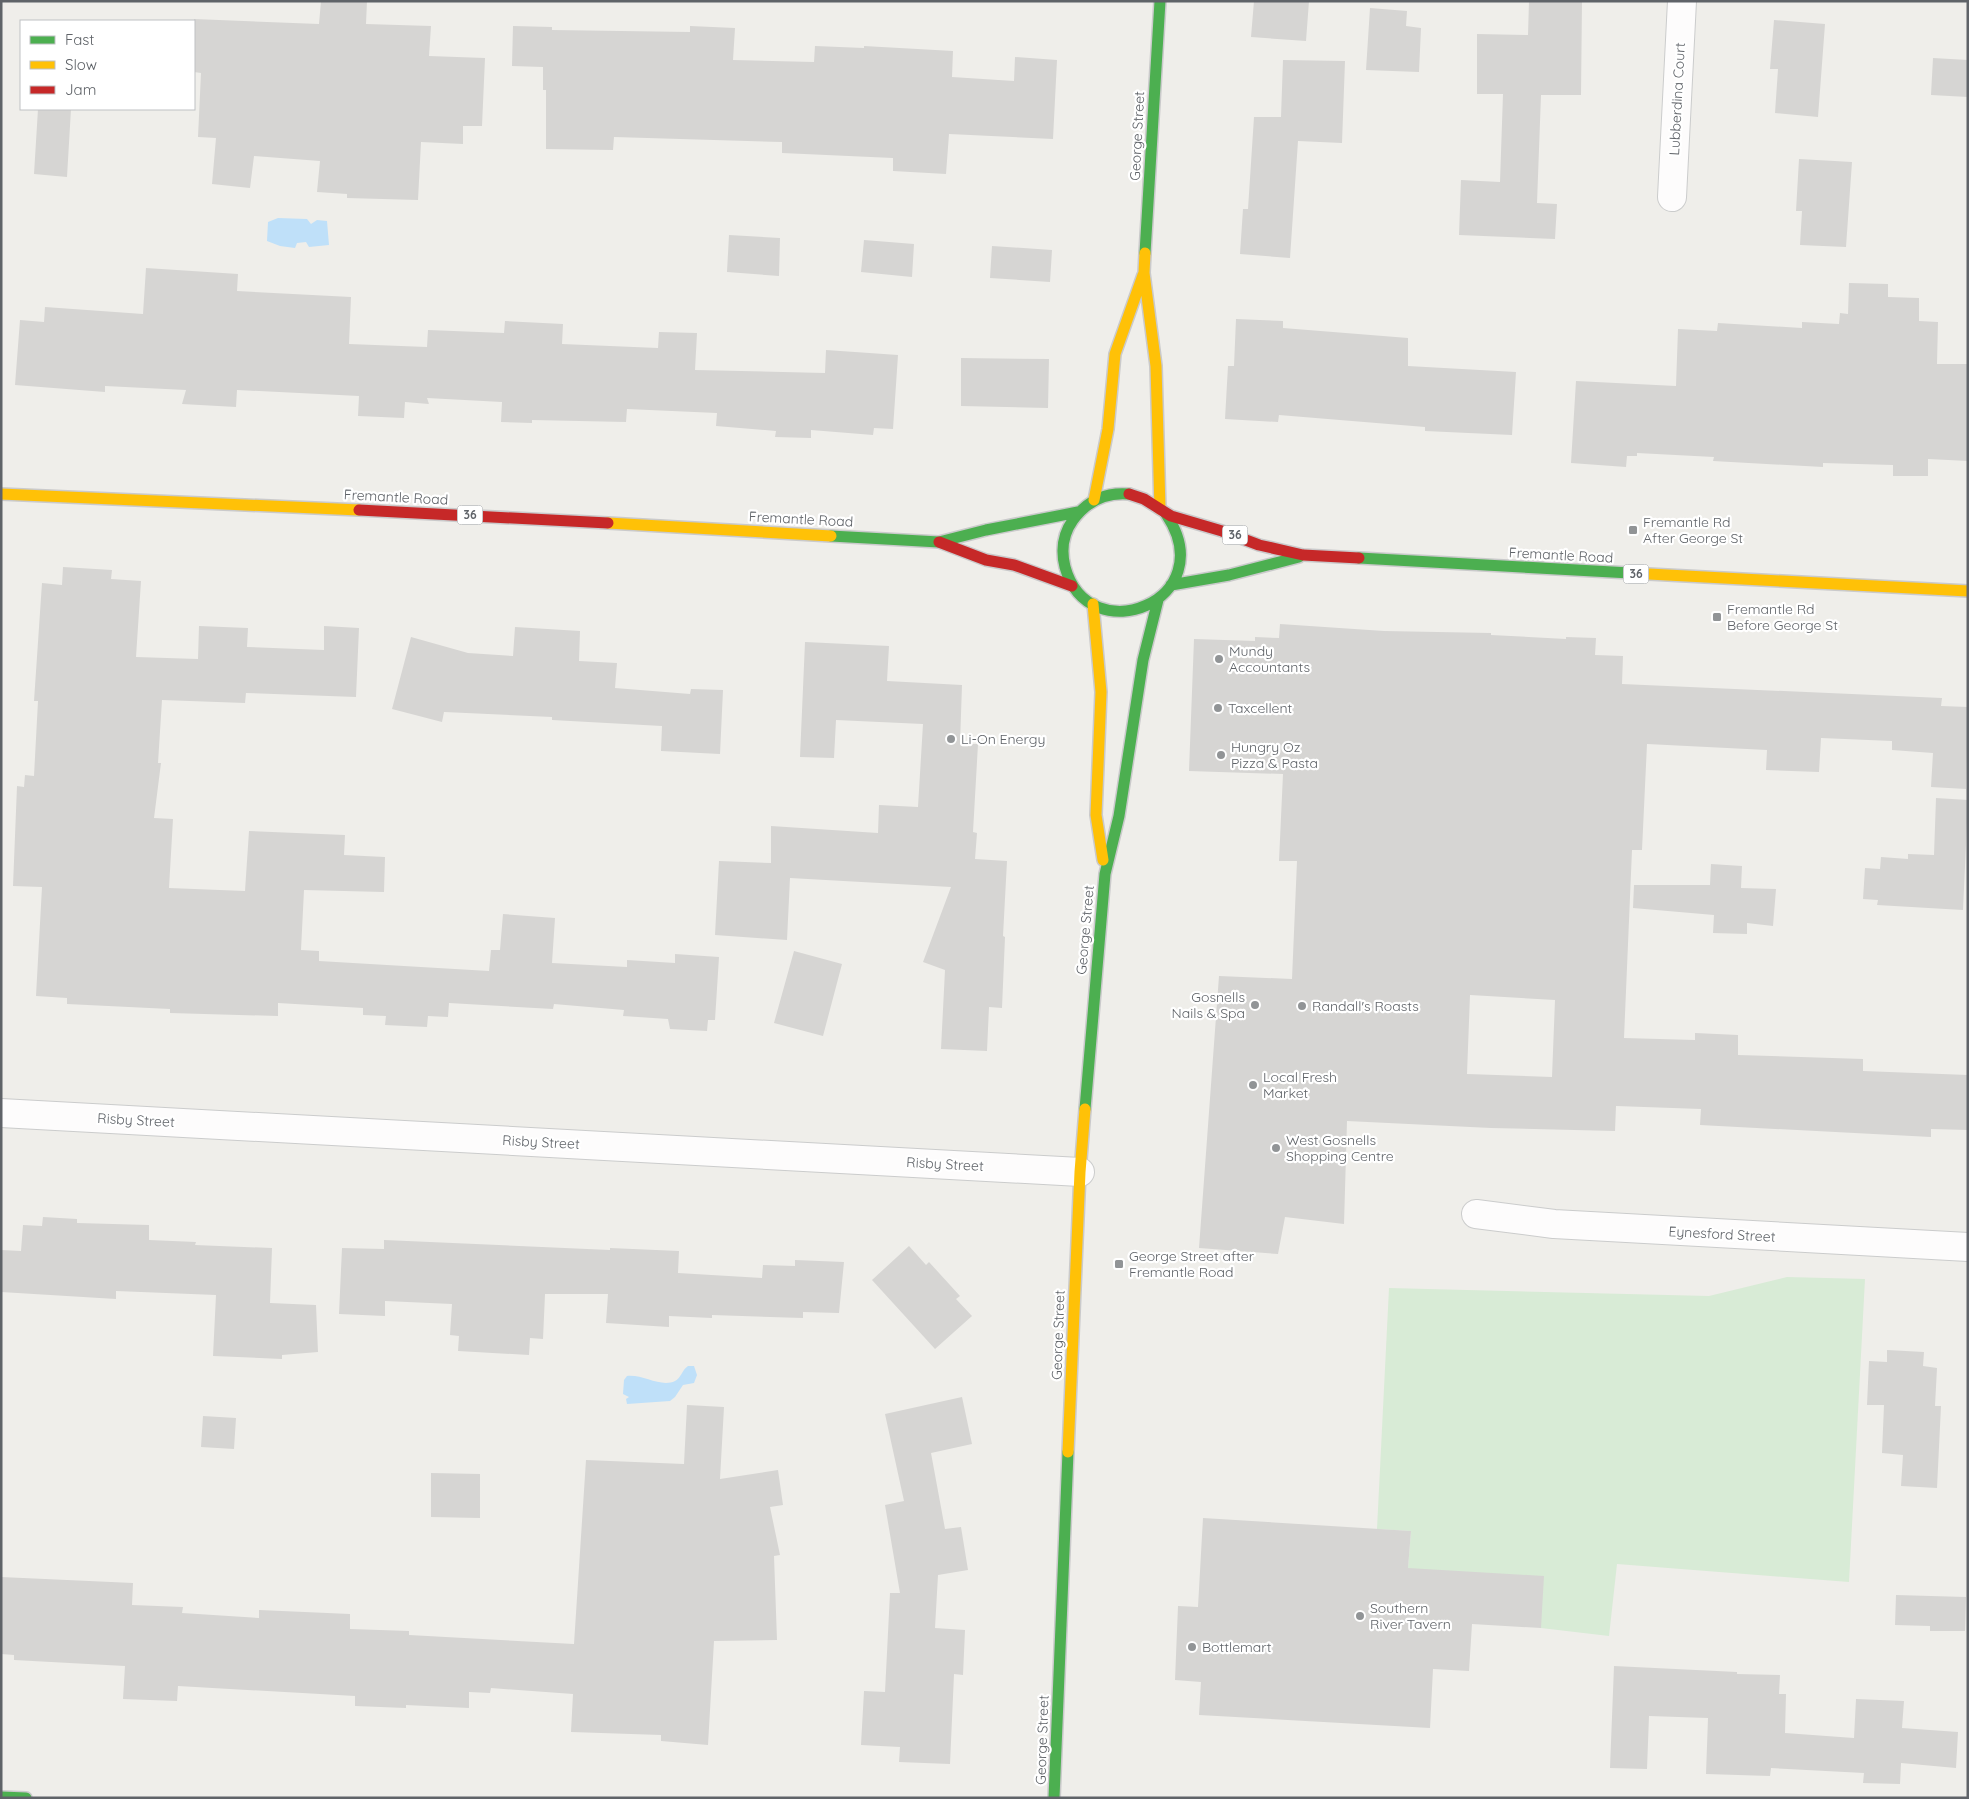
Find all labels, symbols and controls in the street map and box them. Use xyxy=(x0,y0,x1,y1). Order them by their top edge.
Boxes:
legend xyxy=(20,20,195,110)
text: Fast xyxy=(65,30,94,49)
street label: Lubberdina Court xyxy=(1665,42,1689,156)
text: Slow xyxy=(65,55,97,74)
text: Jam xyxy=(65,80,96,99)
street label: George Street xyxy=(1126,90,1148,181)
street label: Fremantle Road xyxy=(343,485,449,509)
road number: 36 xyxy=(458,506,482,524)
street label: Fremantle Road xyxy=(748,507,854,531)
place label: Fremantle Rd After George St xyxy=(1643,513,1743,547)
marker: Fremantle Rd After George St xyxy=(1627,524,1639,536)
road number: 36 xyxy=(1222,526,1248,544)
street label: Fremantle Road xyxy=(1508,543,1614,567)
road number: 36 xyxy=(1624,564,1648,584)
place label: Fremantle Rd Before George St xyxy=(1727,600,1838,634)
marker: Fremantle Rd Before George St xyxy=(1711,611,1723,623)
place label: Mundy Accountants xyxy=(1229,642,1310,676)
marker: Mundy Accountants xyxy=(1213,653,1225,665)
place label: Taxcellent xyxy=(1228,699,1293,717)
marker: Taxcellent xyxy=(1212,702,1224,714)
place label: Li-On Energy xyxy=(961,730,1045,748)
marker: Li-On Energy xyxy=(945,733,957,745)
place label: Hungry Oz Pizza & Pasta xyxy=(1231,738,1318,772)
marker: Hungry Oz Pizza & Pasta xyxy=(1215,749,1227,761)
street label: George Street xyxy=(1072,884,1098,975)
place label: Gosnells Nails & Spa xyxy=(1172,988,1245,1022)
place label: Randall's Roasts xyxy=(1312,997,1419,1015)
marker: Gosnells Nails & Spa xyxy=(1249,999,1261,1011)
marker: Randall's Roasts xyxy=(1296,1000,1308,1012)
place label: Local Fresh Market xyxy=(1263,1068,1337,1102)
marker: Local Fresh Market xyxy=(1247,1079,1259,1091)
street label: Risby Street xyxy=(97,1109,175,1131)
street label: Risby Street xyxy=(502,1131,580,1153)
place label: West Gosnells Shopping Centre xyxy=(1286,1131,1394,1165)
marker: West Gosnells Shopping Centre xyxy=(1270,1142,1282,1154)
street label: Risby Street xyxy=(906,1153,984,1175)
street label: Eynesford Street xyxy=(1668,1222,1776,1246)
place label: George Street after Fremantle Road xyxy=(1129,1247,1255,1281)
marker: George Street after Fremantle Road xyxy=(1113,1258,1125,1270)
street label: George Street xyxy=(1047,1290,1069,1380)
place label: Southern River Tavern xyxy=(1370,1599,1451,1633)
marker: Southern River Tavern xyxy=(1354,1610,1366,1622)
place label: Bottlemart xyxy=(1202,1638,1272,1656)
marker: Bottlemart xyxy=(1186,1641,1198,1653)
street label: George Street xyxy=(1031,1695,1053,1785)

